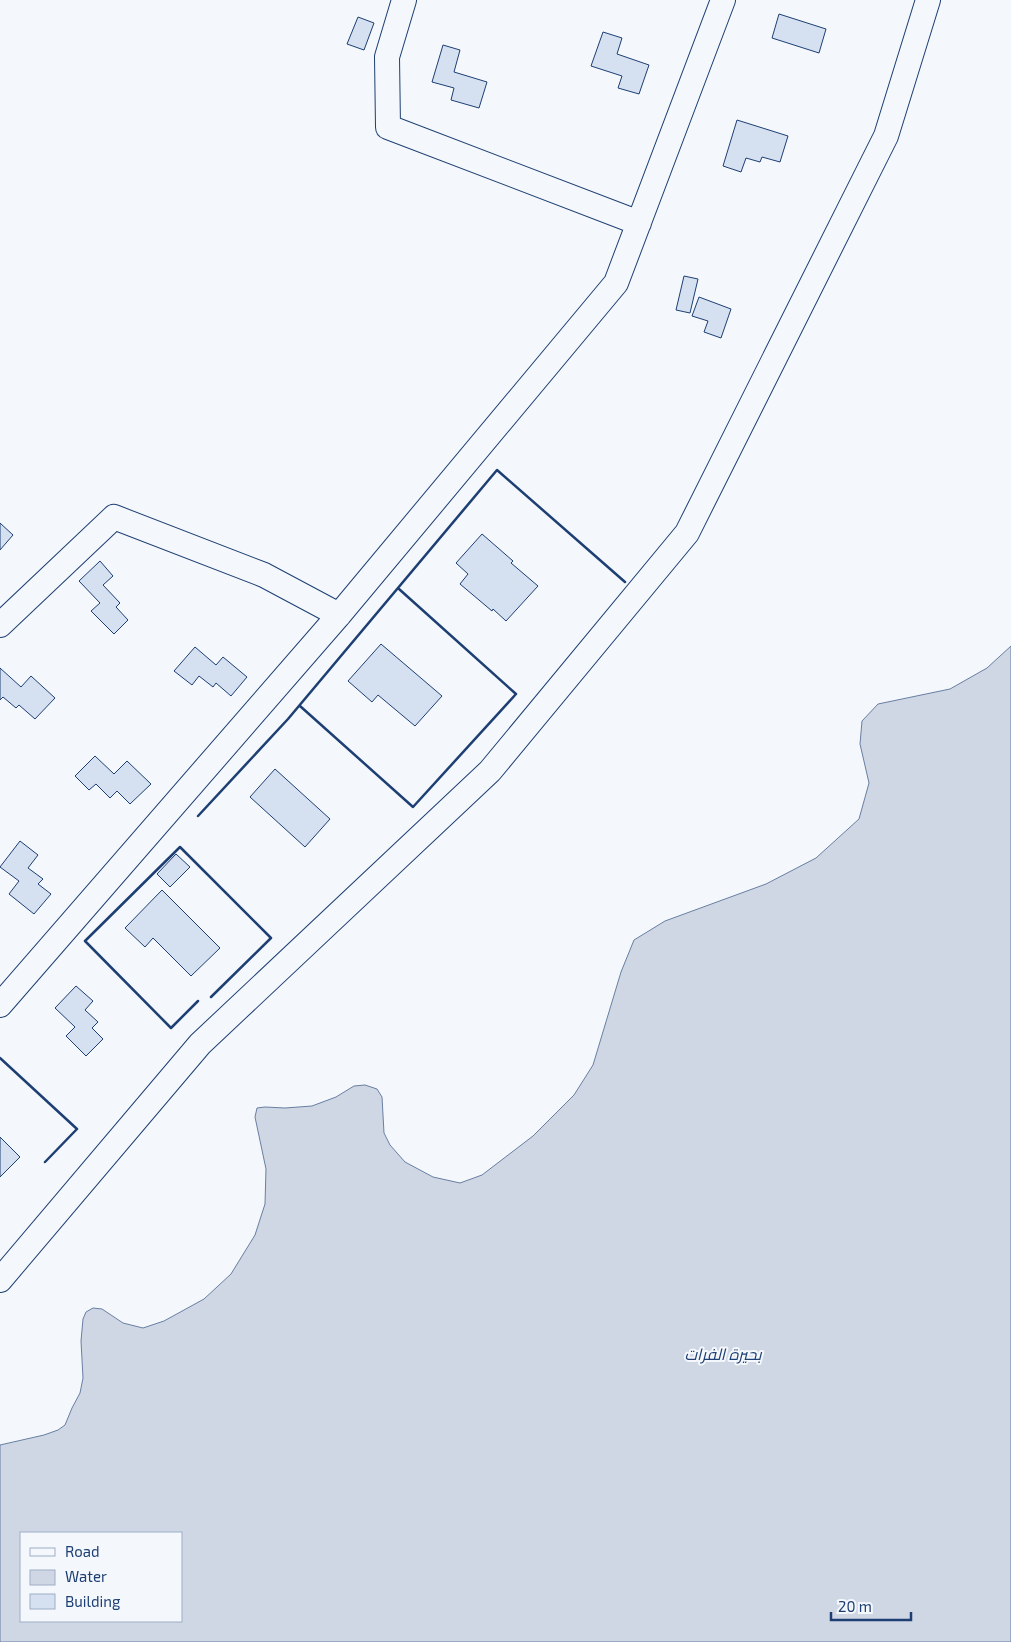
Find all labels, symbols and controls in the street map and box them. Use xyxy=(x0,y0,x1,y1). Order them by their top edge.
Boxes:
water label: بحيرة الفرات xyxy=(684,1344,762,1364)
legend xyxy=(20,1532,182,1622)
text: Road xyxy=(65,1542,100,1560)
text: Water xyxy=(65,1567,107,1585)
scale bar xyxy=(831,1590,911,1622)
text: Building xyxy=(65,1592,121,1610)
text: 20 m xyxy=(838,1597,872,1615)

